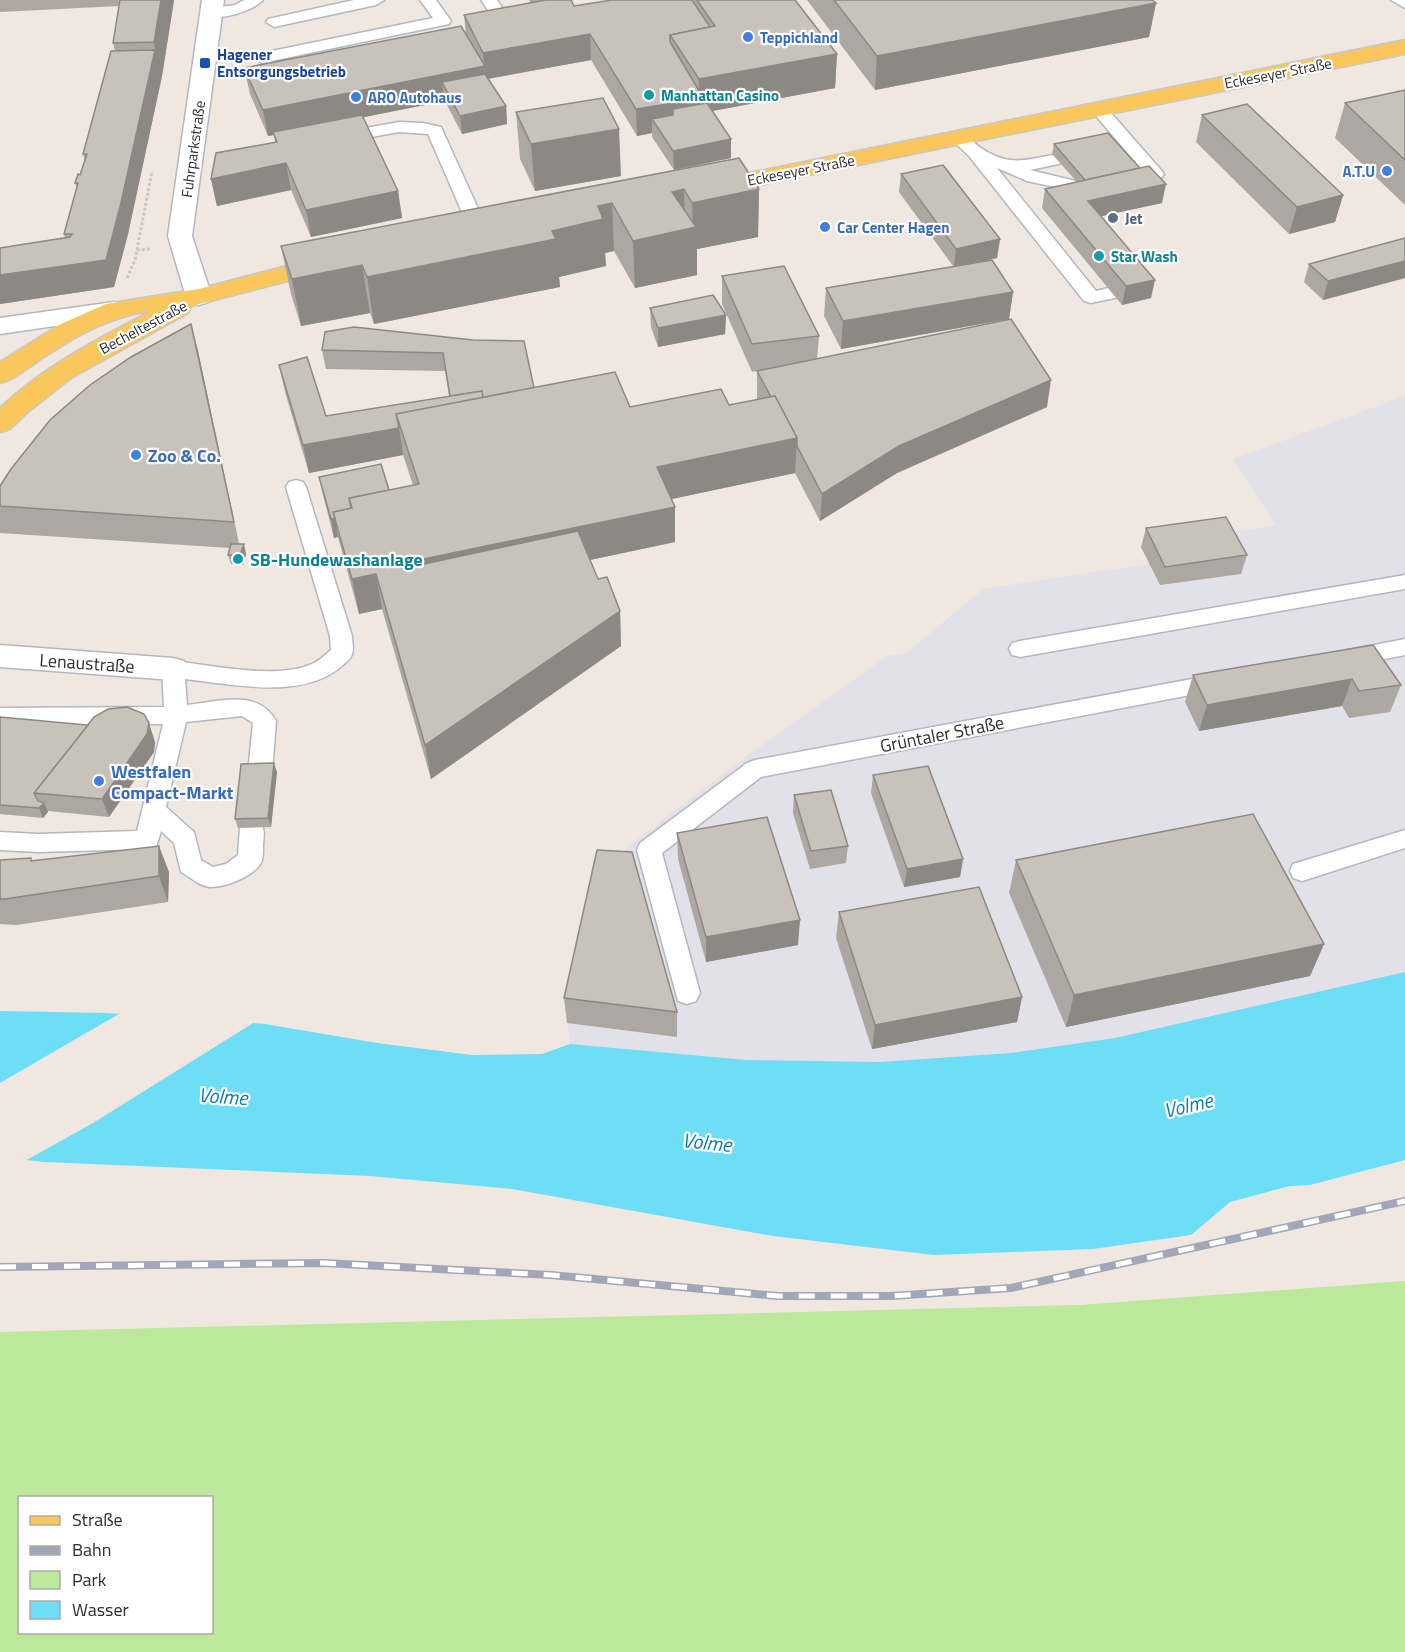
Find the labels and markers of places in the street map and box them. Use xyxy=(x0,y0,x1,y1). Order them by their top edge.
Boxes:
place label: Teppichland xyxy=(760,26,838,49)
marker: Teppichland xyxy=(741,30,755,44)
place label: Hagener Entsorgungsbetrieb xyxy=(217,43,346,83)
marker: Hagener Entsorgungsbetrieb xyxy=(198,56,212,70)
place label: Manhattan Casino xyxy=(661,84,779,107)
place label: ARO Autohaus xyxy=(368,86,462,109)
marker: Manhattan Casino xyxy=(642,88,656,102)
marker: ARO Autohaus xyxy=(349,90,363,104)
place label: A.T.U xyxy=(1342,160,1375,183)
marker: A.T.U xyxy=(1380,164,1394,178)
place label: Jet xyxy=(1125,207,1143,230)
marker: Jet xyxy=(1106,211,1120,225)
place label: Car Center Hagen xyxy=(837,216,949,239)
marker: Car Center Hagen xyxy=(818,220,832,234)
place label: Star Wash xyxy=(1111,245,1178,268)
marker: Star Wash xyxy=(1092,249,1106,263)
place label: Zoo & Co. xyxy=(148,442,221,469)
marker: Zoo & Co. xyxy=(129,448,143,462)
place label: SB-Hundewashanlage xyxy=(250,546,423,573)
marker: SB-Hundewashanlage xyxy=(231,552,245,566)
place label: Westfalen Compact-Markt xyxy=(111,758,234,806)
marker: Westfalen Compact-Markt xyxy=(92,774,106,788)

